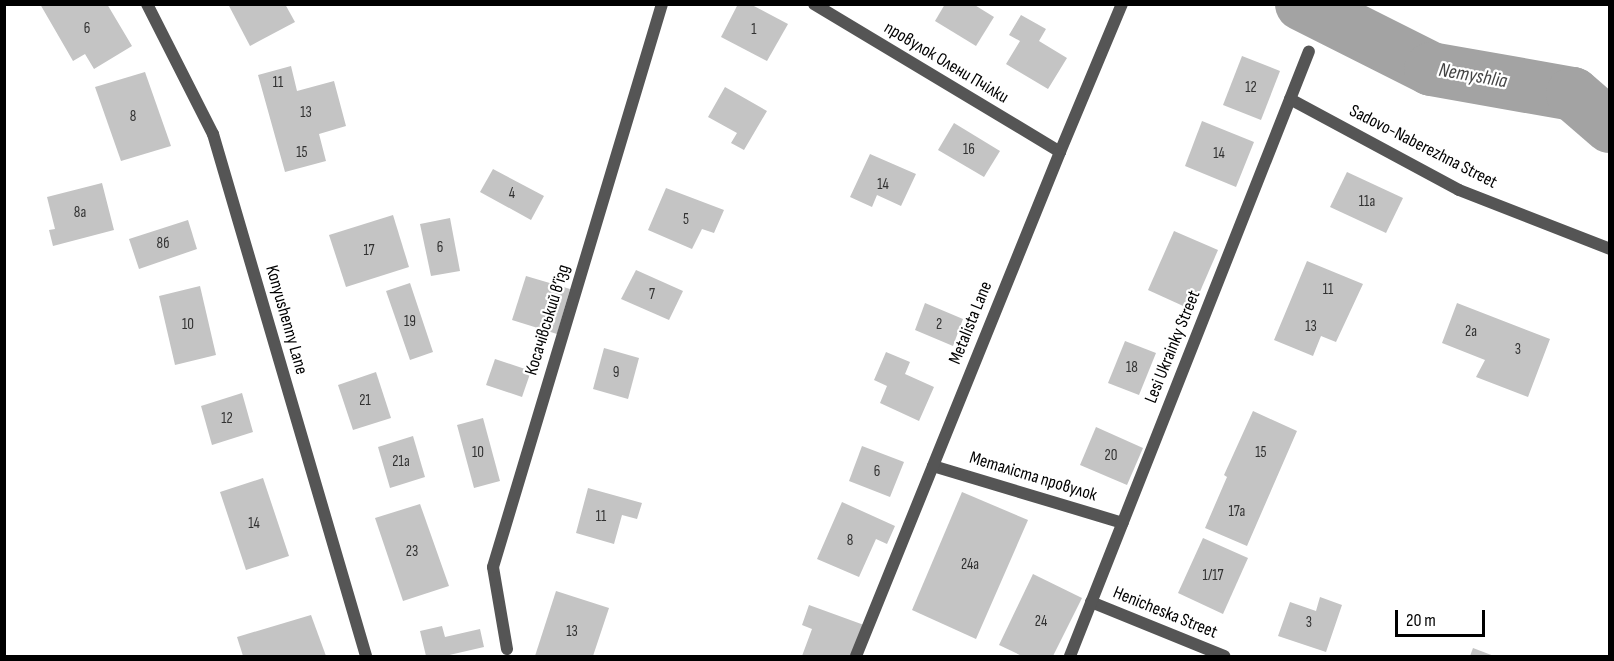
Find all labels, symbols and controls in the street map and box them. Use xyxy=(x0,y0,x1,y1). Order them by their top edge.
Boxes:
street label: провулок Олени Пчілки xyxy=(880,17,1012,109)
house number: 6 xyxy=(84,20,90,38)
house number: 1 xyxy=(751,21,757,39)
water label: Nemyshlia xyxy=(1437,58,1509,94)
house number: 11 xyxy=(273,74,283,92)
house number: 12 xyxy=(1245,79,1257,97)
street label: Sadovo-Naberezhna Street xyxy=(1346,100,1500,194)
house number: 13 xyxy=(300,104,312,122)
house number: 8 xyxy=(130,108,136,126)
house number: 16 xyxy=(963,141,975,159)
house number: 15 xyxy=(296,144,308,162)
house number: 14 xyxy=(1213,145,1225,163)
house number: 14 xyxy=(877,176,889,194)
house number: 4 xyxy=(509,185,515,203)
house number: 11а xyxy=(1359,193,1375,211)
house number: 8а xyxy=(74,204,86,222)
house number: 5 xyxy=(683,211,689,229)
house number: 8б xyxy=(157,235,169,253)
house number: 6 xyxy=(437,239,443,257)
house number: 17 xyxy=(363,242,375,260)
street label: Косачівський в’їзд xyxy=(521,262,575,378)
street label: Konyushenny Lane xyxy=(260,263,312,377)
street label: Metalista Lane xyxy=(945,278,997,368)
house number: 11 xyxy=(1323,281,1333,299)
house number: 7 xyxy=(649,286,655,304)
street label: Lesi Ukrainky Street xyxy=(1141,287,1205,407)
house number: 19 xyxy=(404,313,416,331)
house number: 10 xyxy=(182,316,194,334)
house number: 2 xyxy=(936,316,942,334)
house number: 13 xyxy=(1305,318,1317,336)
house number: 2а xyxy=(1465,323,1477,341)
house number: 3 xyxy=(1515,341,1521,359)
house number: 18 xyxy=(1126,359,1138,377)
house number: 9 xyxy=(613,364,619,382)
house number: 21 xyxy=(359,392,371,410)
house number: 12 xyxy=(221,410,233,428)
house number: 10 xyxy=(472,444,484,462)
house number: 15 xyxy=(1255,444,1267,462)
street label: Металіста провулок xyxy=(967,447,1099,507)
house number: 20 xyxy=(1105,447,1117,465)
house number: 21а xyxy=(392,453,410,471)
house number: 6 xyxy=(874,463,880,481)
house number: 17а xyxy=(1229,503,1245,521)
house number: 11 xyxy=(596,508,606,526)
house number: 14 xyxy=(248,515,260,533)
house number: 8 xyxy=(847,532,853,550)
house number: 23 xyxy=(406,543,418,561)
house number: 24а xyxy=(961,556,979,574)
house number: 1/17 xyxy=(1202,567,1224,585)
street label: Henicheska Street xyxy=(1110,582,1220,644)
scale bar xyxy=(1398,598,1488,636)
text: 20 m xyxy=(1406,610,1436,631)
house number: 24 xyxy=(1035,613,1047,631)
house number: 3 xyxy=(1306,614,1312,632)
house number: 13 xyxy=(566,623,578,641)

